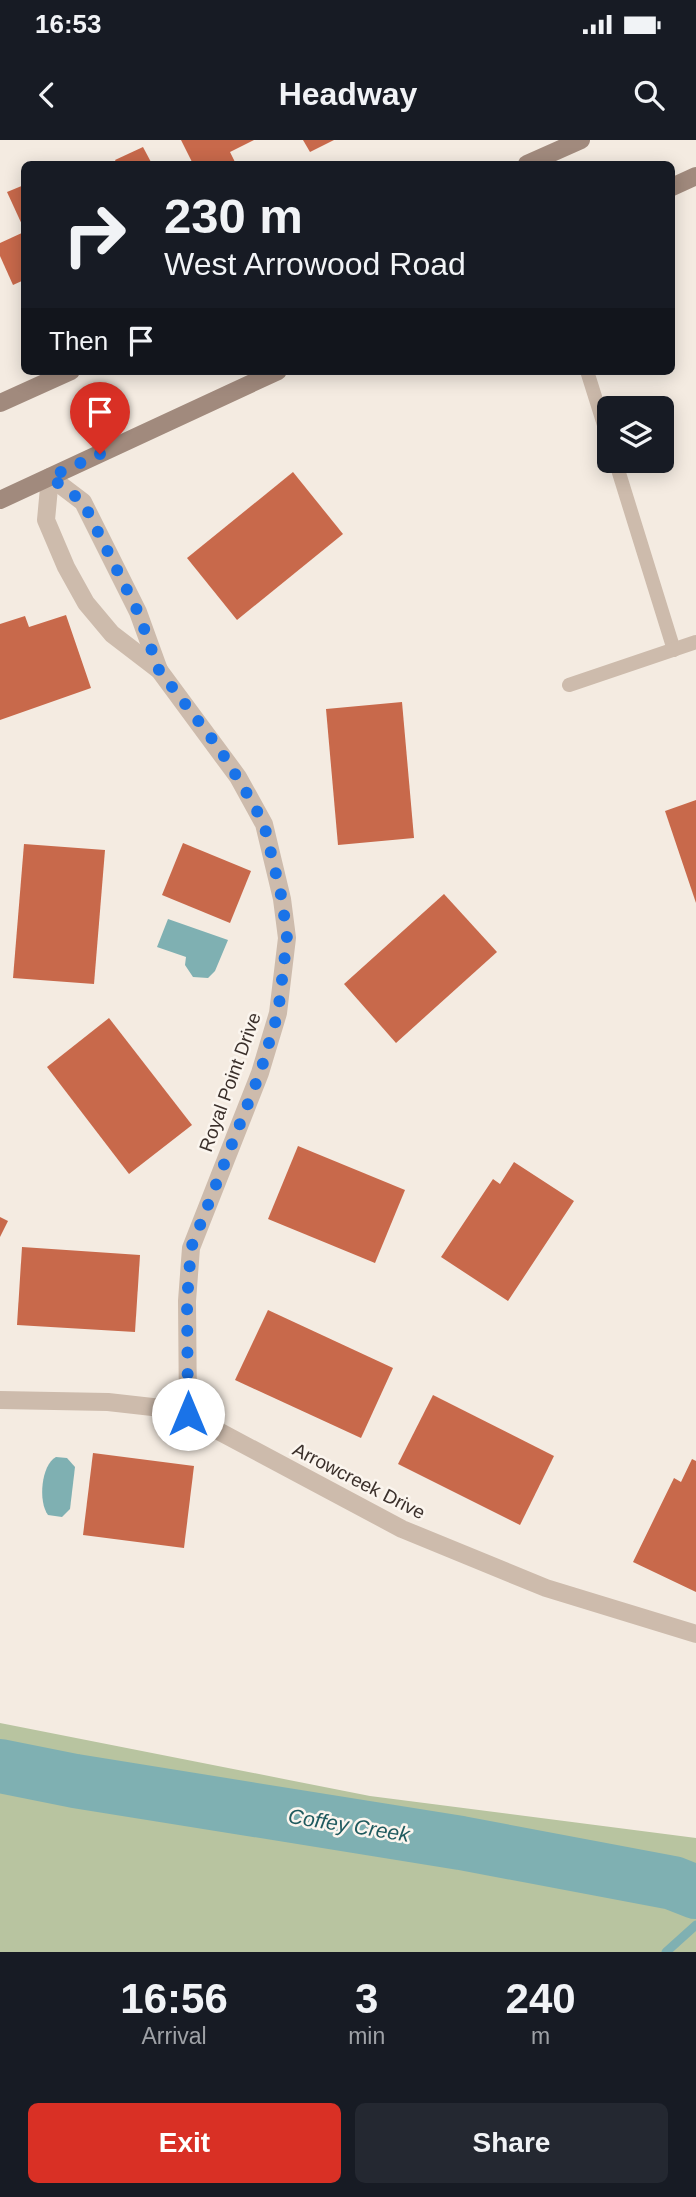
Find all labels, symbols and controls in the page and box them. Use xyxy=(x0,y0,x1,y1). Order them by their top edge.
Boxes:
text: 16:53 xyxy=(35,9,102,39)
icon: back xyxy=(28,76,66,114)
text: Headway xyxy=(279,76,417,112)
icon: search xyxy=(630,76,668,114)
icon: right xyxy=(49,189,140,280)
text: 230 m xyxy=(164,189,303,243)
text: West Arrowood Road xyxy=(164,246,466,282)
icon: arrive xyxy=(122,322,160,360)
text: Then xyxy=(49,326,108,356)
pin xyxy=(70,382,130,454)
icon: arrive xyxy=(81,393,119,431)
map controls xyxy=(597,396,674,473)
button: layers xyxy=(597,396,674,473)
street label: Royal Point Drive xyxy=(195,1009,265,1155)
position arrow xyxy=(151,1377,225,1451)
street label: Arrowcreek Drive xyxy=(289,1439,429,1523)
water label: Coffey Creek xyxy=(287,1804,413,1846)
text: 16:56 xyxy=(120,1975,228,2022)
text: 3 xyxy=(355,1975,378,2022)
text: 240 xyxy=(506,1975,576,2022)
text: Arrival xyxy=(141,2023,207,2049)
text: min xyxy=(348,2023,385,2049)
text: m xyxy=(531,2023,550,2049)
button: Exit xyxy=(28,2103,341,2183)
button: Share xyxy=(355,2103,668,2183)

